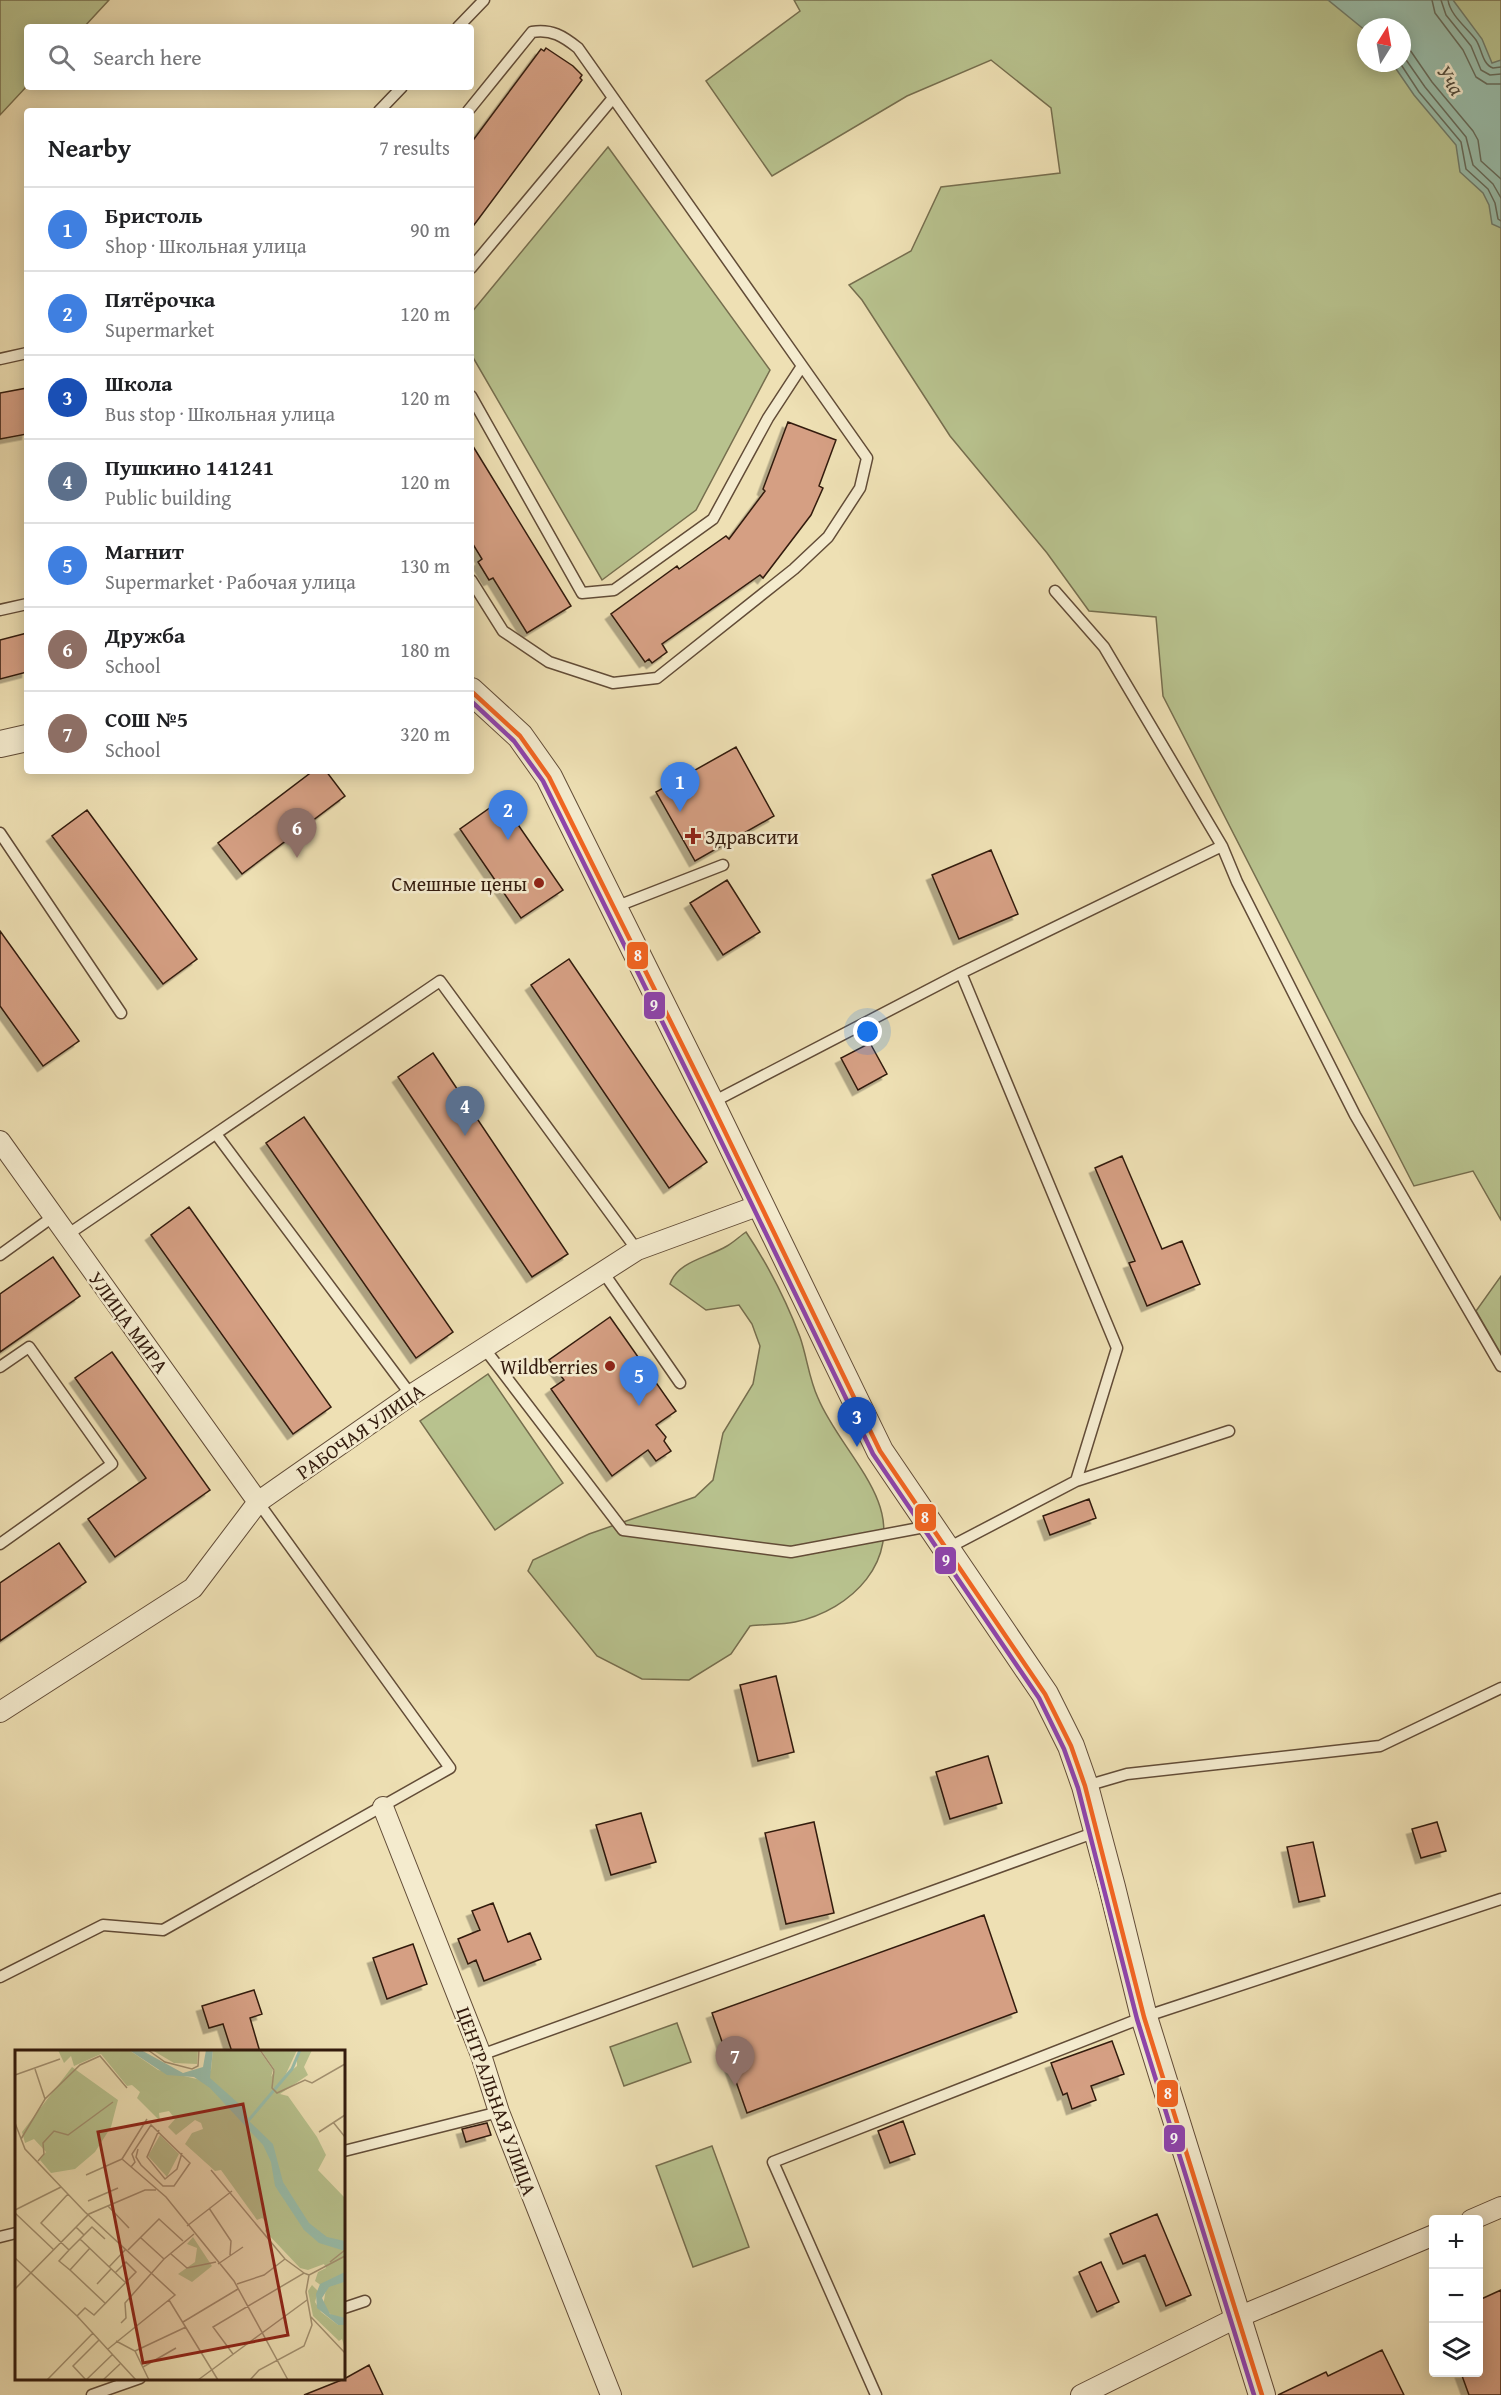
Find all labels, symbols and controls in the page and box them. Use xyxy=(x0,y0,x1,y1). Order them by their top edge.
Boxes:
north arrow xyxy=(1357,18,1411,72)
search box xyxy=(24,24,474,90)
icon: search xyxy=(45,41,78,74)
text: Search here xyxy=(93,41,202,73)
water label: Уча xyxy=(1430,59,1473,102)
text: Nearby xyxy=(48,128,131,167)
text: 7 results xyxy=(379,133,450,162)
text: Бристоль xyxy=(105,199,203,231)
text: 1 xyxy=(62,215,73,244)
text: 90 m xyxy=(410,215,450,244)
text: Shop · Школьная улица xyxy=(105,231,307,260)
text: Пятёрочка xyxy=(105,283,215,315)
text: 2 xyxy=(62,299,73,328)
text: 120 m xyxy=(400,299,450,328)
text: Supermarket xyxy=(105,315,214,344)
text: Школа xyxy=(105,367,173,399)
text: 3 xyxy=(62,383,73,412)
text: 120 m xyxy=(400,383,450,412)
text: Bus stop · Школьная улица xyxy=(105,399,335,428)
text: Пушкино 141241 xyxy=(105,451,274,483)
text: 4 xyxy=(62,467,73,496)
text: 120 m xyxy=(400,467,450,496)
text: Public building xyxy=(105,483,231,512)
text: Магнит xyxy=(105,535,184,567)
text: 5 xyxy=(62,551,73,580)
text: 130 m xyxy=(400,551,450,580)
text: Supermarket · Рабочая улица xyxy=(105,567,356,596)
text: Дружба xyxy=(105,619,185,651)
text: 6 xyxy=(62,635,73,664)
text: 180 m xyxy=(400,635,450,664)
text: School xyxy=(105,651,161,680)
text: СОШ №5 xyxy=(105,703,188,735)
text: 7 xyxy=(62,719,73,748)
text: 320 m xyxy=(400,719,450,748)
text: School xyxy=(105,735,161,764)
pin: 1 xyxy=(660,762,700,812)
pin: 2 xyxy=(488,790,528,840)
pin: 6 xyxy=(278,808,316,858)
place label: Здравсити xyxy=(705,822,799,851)
marker: Здравсити xyxy=(686,829,700,843)
place label: Смешные цены xyxy=(392,869,527,898)
marker: Смешные цены xyxy=(532,876,546,890)
line badge: 8 xyxy=(626,941,649,970)
text: 8 xyxy=(634,943,642,967)
line badge: 9 xyxy=(643,991,666,1020)
text: 9 xyxy=(650,993,658,1017)
your location xyxy=(853,1017,882,1046)
pin: 4 xyxy=(446,1086,484,1136)
street label: УЛИЦА МИРА xyxy=(82,1265,176,1379)
place label: Wildberries xyxy=(500,1352,598,1381)
pin: 5 xyxy=(620,1356,658,1406)
marker: Wildberries xyxy=(603,1359,617,1373)
street label: РАБОЧАЯ УЛИЦА xyxy=(290,1376,430,1486)
pin: 3 xyxy=(838,1398,876,1447)
line badge: 8 xyxy=(914,1503,937,1532)
text: 8 xyxy=(921,1505,929,1529)
line badge: 9 xyxy=(934,1546,957,1575)
text: 9 xyxy=(942,1548,950,1572)
street label: ЦЕНТРАЛЬНАЯ УЛИЦА xyxy=(449,2002,545,2200)
pin: 7 xyxy=(716,2036,754,2086)
inset map xyxy=(15,2050,345,2380)
line badge: 8 xyxy=(1156,2079,1179,2108)
text: 8 xyxy=(1164,2081,1172,2105)
line badge: 9 xyxy=(1163,2124,1186,2153)
text: 9 xyxy=(1170,2126,1178,2150)
map controls xyxy=(1429,2215,1483,2377)
button: + xyxy=(1429,2215,1483,2269)
button: − xyxy=(1429,2269,1483,2323)
button: layers xyxy=(1429,2323,1483,2377)

